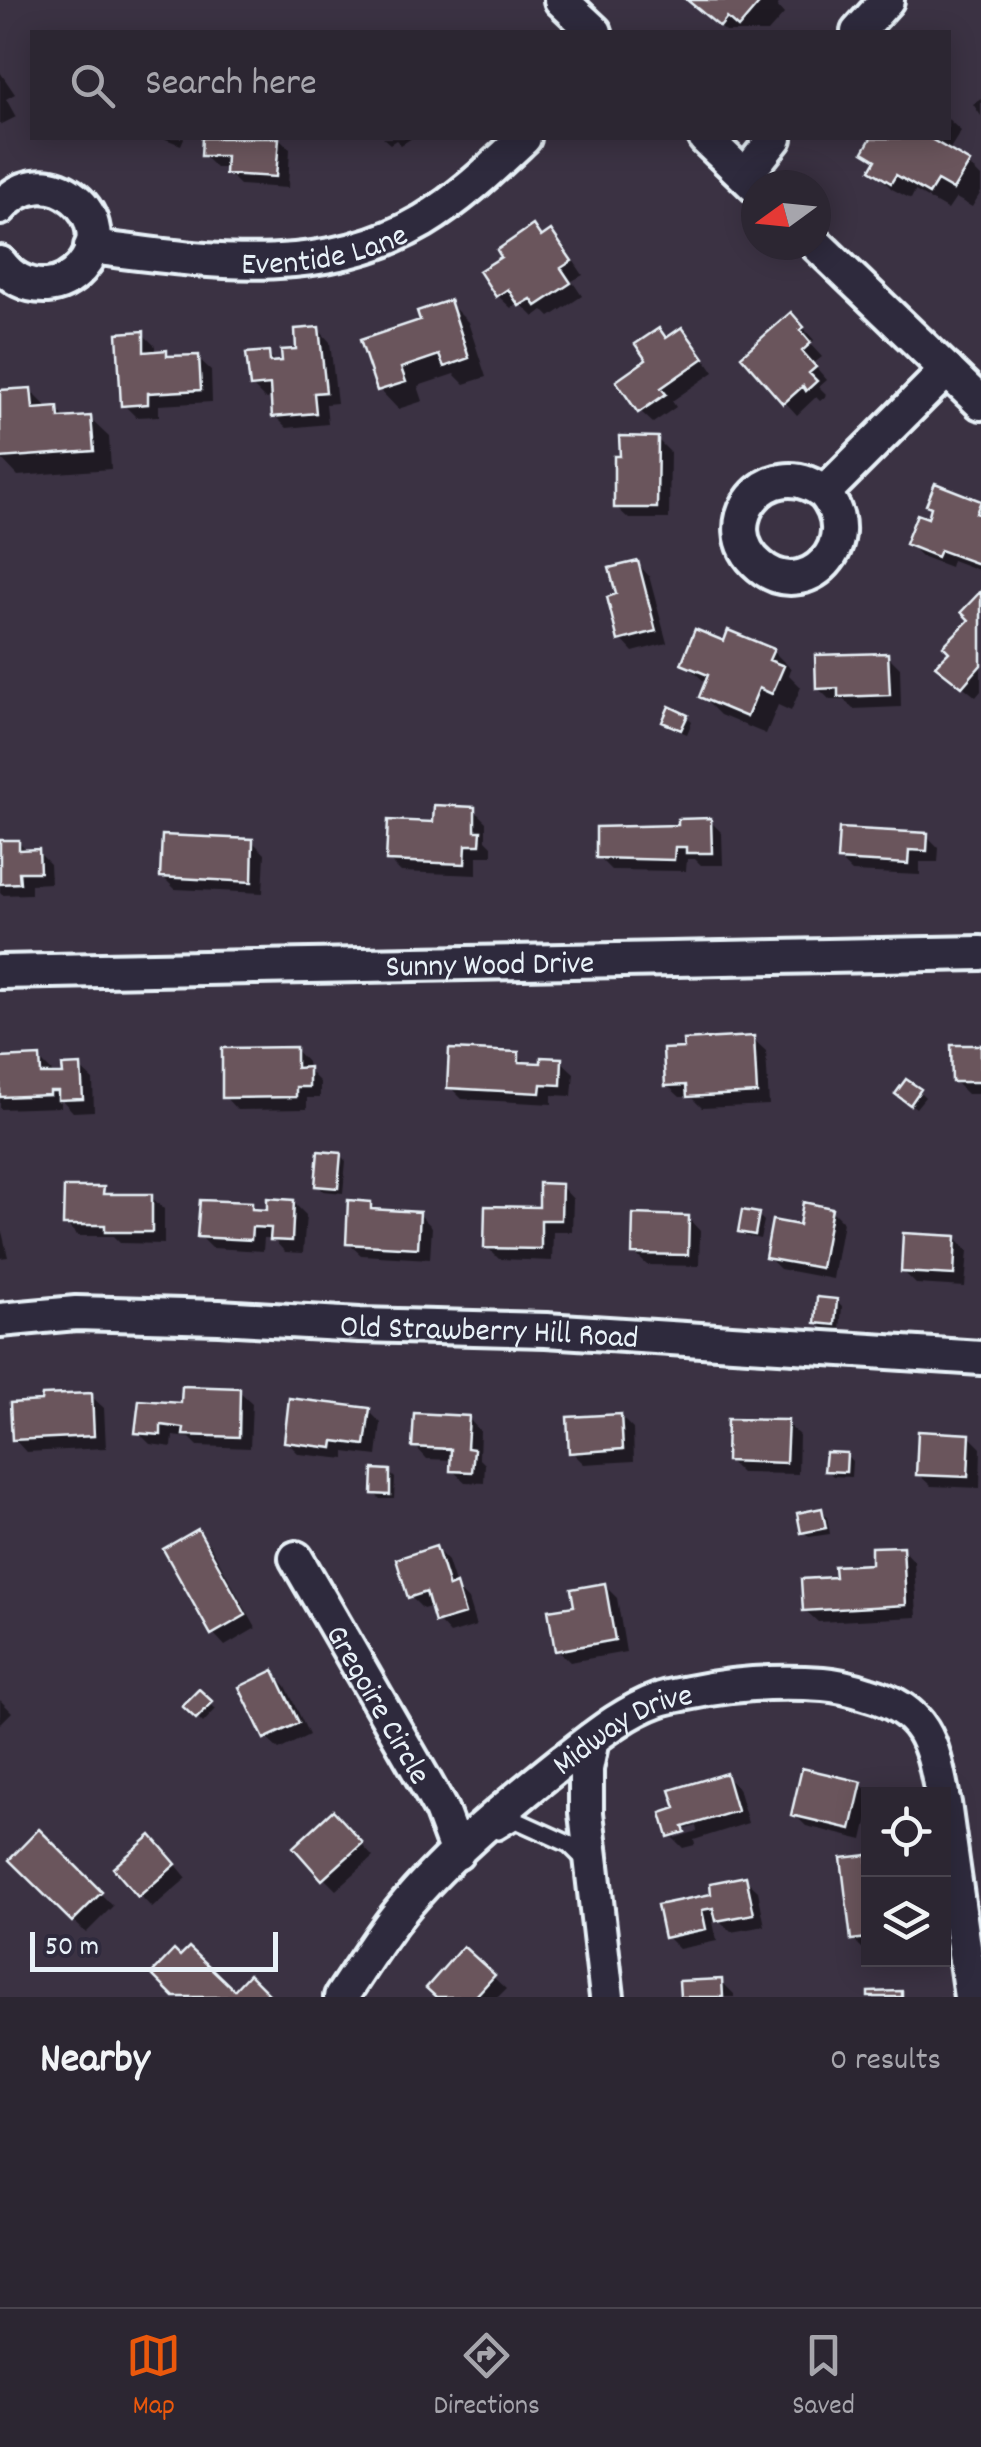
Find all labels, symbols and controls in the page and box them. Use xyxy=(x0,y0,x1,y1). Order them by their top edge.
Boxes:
search box xyxy=(30,30,951,140)
icon: search xyxy=(65,58,120,113)
text: Search here xyxy=(145,58,317,113)
north arrow xyxy=(741,170,831,260)
street label: Eventide Lane xyxy=(241,215,416,290)
street label: Sunny Wood Drive xyxy=(385,942,595,993)
street label: Old Strawberry Hill Road xyxy=(339,1306,640,1364)
street label: Gregoire Circle xyxy=(311,1618,440,1794)
street label: Midway Drive xyxy=(544,1675,697,1789)
map controls xyxy=(861,1787,951,1967)
button: locate xyxy=(861,1787,951,1877)
button: layers xyxy=(861,1877,951,1967)
scale bar xyxy=(30,1927,278,1972)
text: 50 m xyxy=(45,1929,99,1969)
text: Nearby xyxy=(40,2032,150,2092)
text: 0 results xyxy=(830,2039,941,2085)
tab: Map xyxy=(126,2328,181,2428)
tab: Directions xyxy=(434,2328,540,2428)
tab: Saved xyxy=(792,2328,855,2428)

